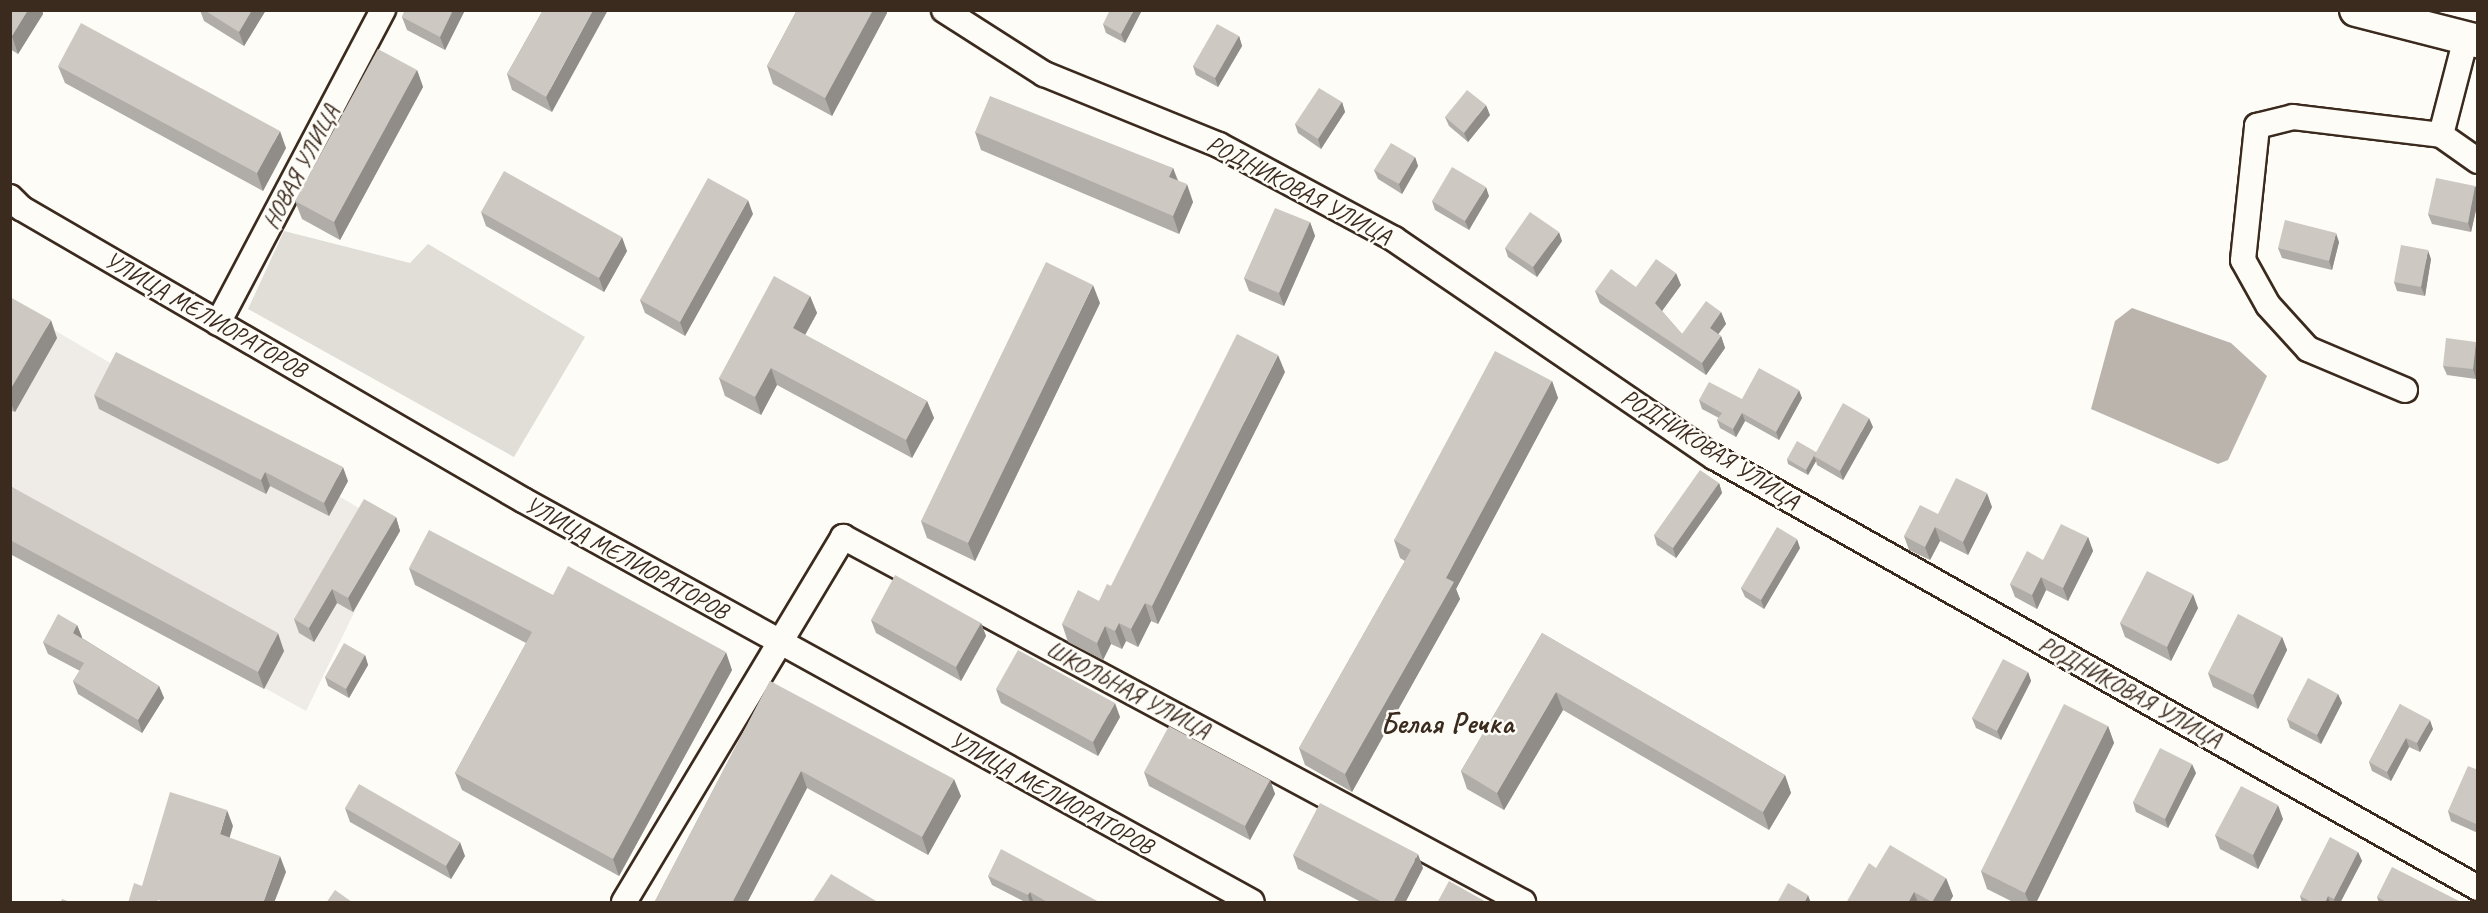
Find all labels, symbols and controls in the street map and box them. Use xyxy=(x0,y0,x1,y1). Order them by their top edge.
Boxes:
street label: НОВАЯ УЛИЦА xyxy=(256,100,346,234)
street label: РОДНИКОВАЯ УЛИЦА xyxy=(1202,130,1396,250)
street label: УЛИЦА МЕЛИОРАТОРОВ xyxy=(100,246,310,384)
street label: РОДНИКОВАЯ УЛИЦА xyxy=(1616,383,1804,515)
street label: УЛИЦА МЕЛИОРАТОРОВ xyxy=(520,491,732,625)
street label: РОДНИКОВАЯ УЛИЦА xyxy=(2034,630,2226,754)
street label: ШКОЛЬНАЯ УЛИЦА xyxy=(1041,635,1215,745)
district label: Белая Речка xyxy=(1383,705,1511,741)
street label: УЛИЦА МЕЛИОРАТОРОВ xyxy=(945,726,1157,860)

